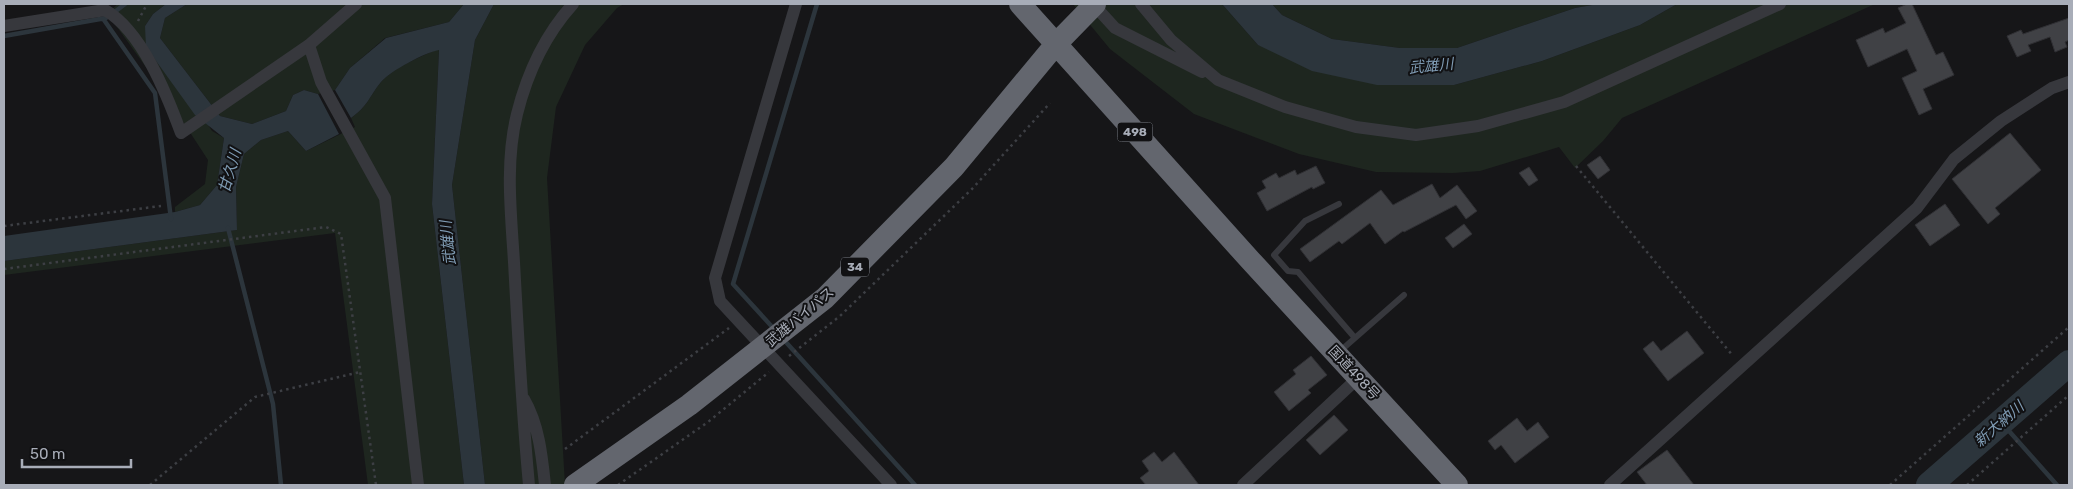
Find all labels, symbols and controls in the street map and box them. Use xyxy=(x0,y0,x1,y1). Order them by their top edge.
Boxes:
water label: 武雄川 xyxy=(1408,54,1456,77)
road number: 498 xyxy=(1118,122,1152,142)
water label: 甘久川 xyxy=(215,145,245,195)
water label: 武雄川 xyxy=(436,218,459,266)
road number: 34 xyxy=(841,258,869,276)
street label: 武雄バイパス xyxy=(762,284,838,350)
street label: 国道498号 xyxy=(1325,342,1383,404)
water label: 新大納川 xyxy=(1970,396,2029,450)
scale bar xyxy=(22,436,131,468)
text: 50 m xyxy=(30,445,65,463)

